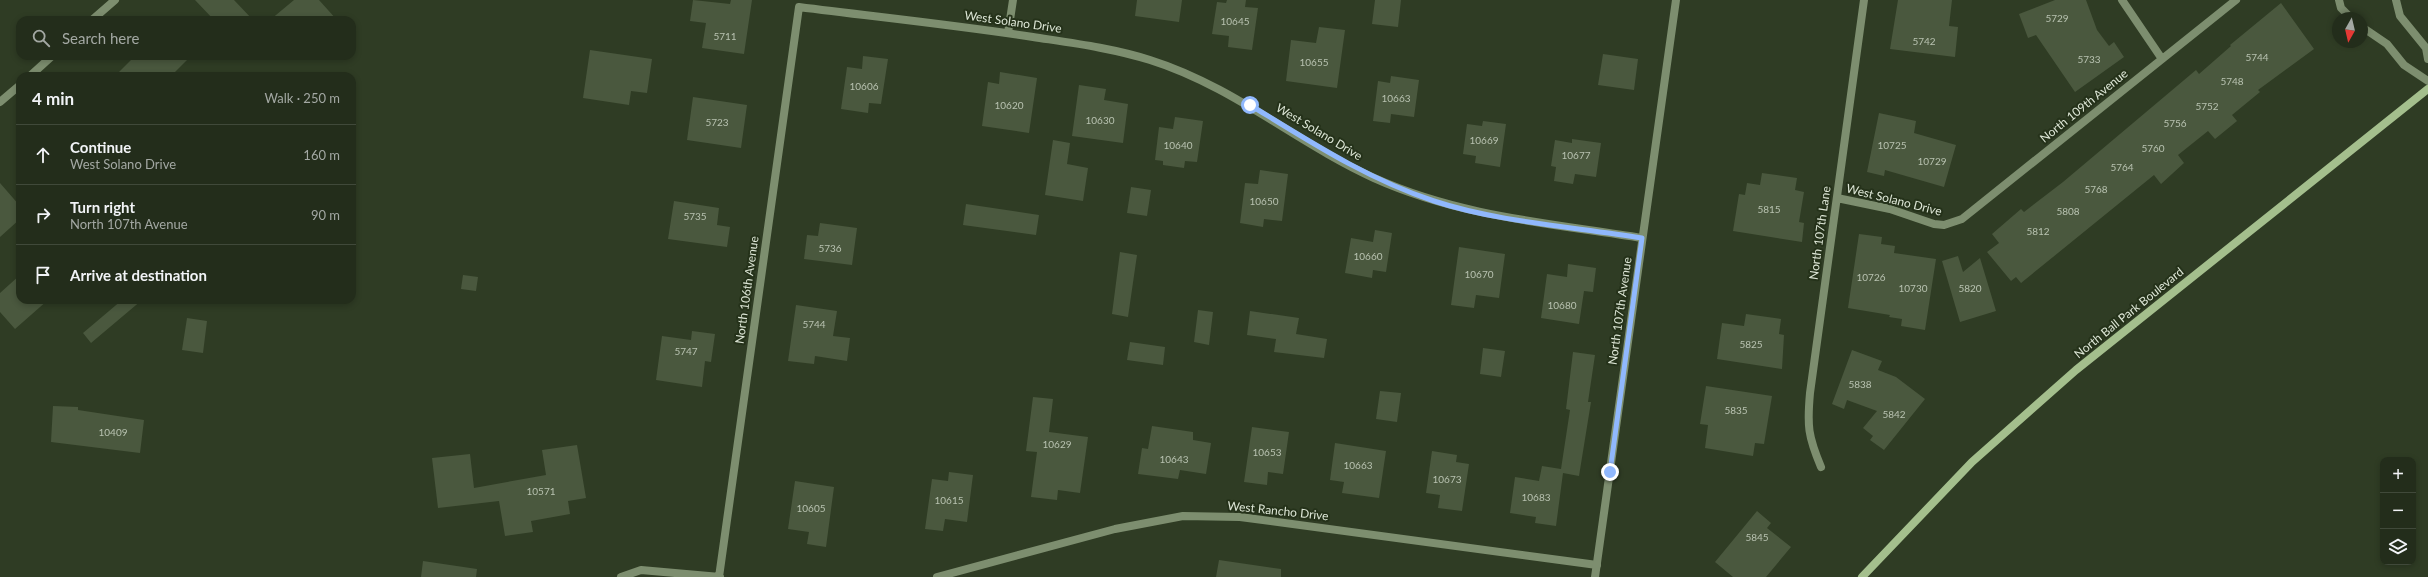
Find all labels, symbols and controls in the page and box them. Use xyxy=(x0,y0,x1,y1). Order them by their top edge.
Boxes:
street label: West Solano Drive xyxy=(964,7,1063,36)
house number: 5729 xyxy=(2045,12,2069,24)
north arrow xyxy=(2332,12,2368,48)
house number: 10645 xyxy=(1220,15,1250,27)
search box xyxy=(16,16,356,60)
icon: search xyxy=(30,27,52,49)
text: Search here xyxy=(62,29,139,47)
house number: 5711 xyxy=(713,30,737,42)
house number: 5742 xyxy=(1912,35,1936,47)
house number: 5744 xyxy=(2245,51,2269,63)
house number: 5733 xyxy=(2077,53,2101,65)
house number: 10655 xyxy=(1299,56,1329,68)
street label: North 109th Avenue xyxy=(2037,66,2131,146)
house number: 5748 xyxy=(2220,75,2244,87)
house number: 10606 xyxy=(849,80,879,92)
text: 4 min xyxy=(32,88,74,109)
text: Walk · 250 m xyxy=(264,90,340,106)
house number: 10663 xyxy=(1381,92,1411,104)
route start xyxy=(1241,96,1259,114)
house number: 10620 xyxy=(994,99,1024,111)
street label: West Solano Drive xyxy=(1273,100,1365,163)
house number: 5752 xyxy=(2195,100,2219,112)
house number: 10630 xyxy=(1085,114,1115,126)
house number: 5723 xyxy=(705,116,729,128)
house number: 5756 xyxy=(2163,117,2187,129)
house number: 10669 xyxy=(1469,134,1499,146)
text: Continue xyxy=(70,138,131,156)
house number: 10640 xyxy=(1163,139,1193,151)
house number: 10725 xyxy=(1877,139,1907,151)
house number: 5760 xyxy=(2141,142,2165,154)
icon: ahead xyxy=(32,144,54,166)
text: 160 m xyxy=(303,147,340,163)
house number: 10677 xyxy=(1561,149,1591,161)
house number: 10729 xyxy=(1917,155,1947,167)
text: West Solano Drive xyxy=(70,156,176,172)
house number: 5764 xyxy=(2110,161,2134,173)
street label: West Solano Drive xyxy=(1845,180,1943,219)
house number: 5768 xyxy=(2084,183,2108,195)
street label: North 107th Lane xyxy=(1806,185,1833,281)
house number: 10650 xyxy=(1249,195,1279,207)
text: Turn right xyxy=(70,198,135,216)
house number: 5815 xyxy=(1757,203,1781,215)
icon: right xyxy=(32,204,54,226)
house number: 5808 xyxy=(2056,205,2080,217)
text: 90 m xyxy=(311,207,340,223)
house number: 5735 xyxy=(683,210,707,222)
text: North 107th Avenue xyxy=(70,216,188,232)
house number: 5812 xyxy=(2026,225,2050,237)
street label: North 106th Avenue xyxy=(732,235,761,345)
house number: 5736 xyxy=(818,242,842,254)
house number: 10660 xyxy=(1353,250,1383,262)
street label: North 107th Avenue xyxy=(1605,256,1634,366)
icon: arrive xyxy=(32,264,54,286)
street label: North Ball Park Boulevard xyxy=(2071,264,2186,361)
text: Arrive at destination xyxy=(70,266,207,284)
house number: 10670 xyxy=(1464,268,1494,280)
house number: 10726 xyxy=(1856,271,1886,283)
house number: 10730 xyxy=(1898,282,1928,294)
house number: 5820 xyxy=(1958,282,1982,294)
house number: 10680 xyxy=(1547,299,1577,311)
house number: 5744 xyxy=(802,318,826,330)
house number: 5825 xyxy=(1739,338,1763,350)
house number: 5747 xyxy=(674,345,698,357)
house number: 5838 xyxy=(1848,378,1872,390)
house number: 5835 xyxy=(1724,404,1748,416)
house number: 5842 xyxy=(1882,408,1906,420)
house number: 10409 xyxy=(98,426,128,438)
house number: 10629 xyxy=(1042,438,1072,450)
house number: 10653 xyxy=(1252,446,1282,458)
house number: 10643 xyxy=(1159,453,1189,465)
map controls xyxy=(2380,457,2416,565)
button: + xyxy=(2380,457,2416,493)
house number: 10663 xyxy=(1343,459,1373,471)
route end xyxy=(1601,463,1619,481)
house number: 10673 xyxy=(1432,473,1462,485)
house number: 10571 xyxy=(526,485,556,497)
house number: 10683 xyxy=(1521,491,1551,503)
button: − xyxy=(2380,493,2416,529)
house number: 10615 xyxy=(934,494,964,506)
street label: West Rancho Drive xyxy=(1227,498,1329,523)
house number: 10605 xyxy=(796,502,826,514)
button: layers xyxy=(2380,529,2416,565)
house number: 5845 xyxy=(1745,531,1769,543)

